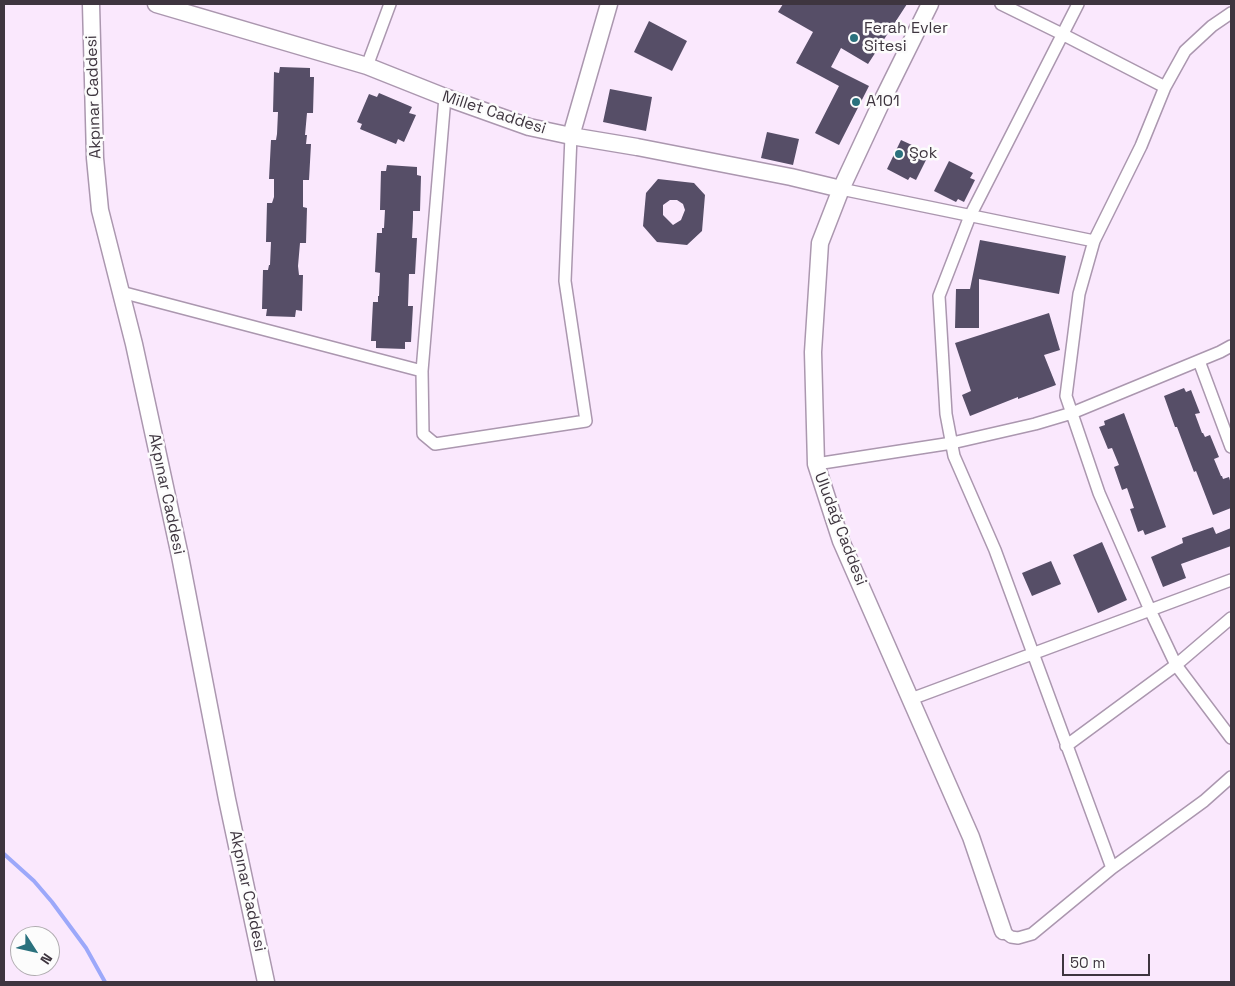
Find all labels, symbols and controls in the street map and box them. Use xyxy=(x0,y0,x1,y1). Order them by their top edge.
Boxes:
place label: Ferah Evler Sitesi xyxy=(864,19,948,57)
marker: Ferah Evler Sitesi xyxy=(848,32,860,44)
street label: Akpınar Caddesi xyxy=(82,35,106,159)
street label: Millet Caddesi xyxy=(440,87,548,139)
place label: A101 xyxy=(866,92,900,112)
marker: A101 xyxy=(850,96,862,108)
place label: Şok xyxy=(909,144,937,164)
marker: Şok xyxy=(893,148,905,160)
street label: Akpınar Caddesi xyxy=(144,431,188,557)
street label: Uludağ Caddesi xyxy=(810,470,870,588)
street label: Akpınar Caddesi xyxy=(225,828,269,954)
north arrow xyxy=(10,926,60,976)
scale bar xyxy=(1065,944,1152,976)
text: N xyxy=(36,950,57,968)
text: 50 m xyxy=(1070,953,1105,972)

